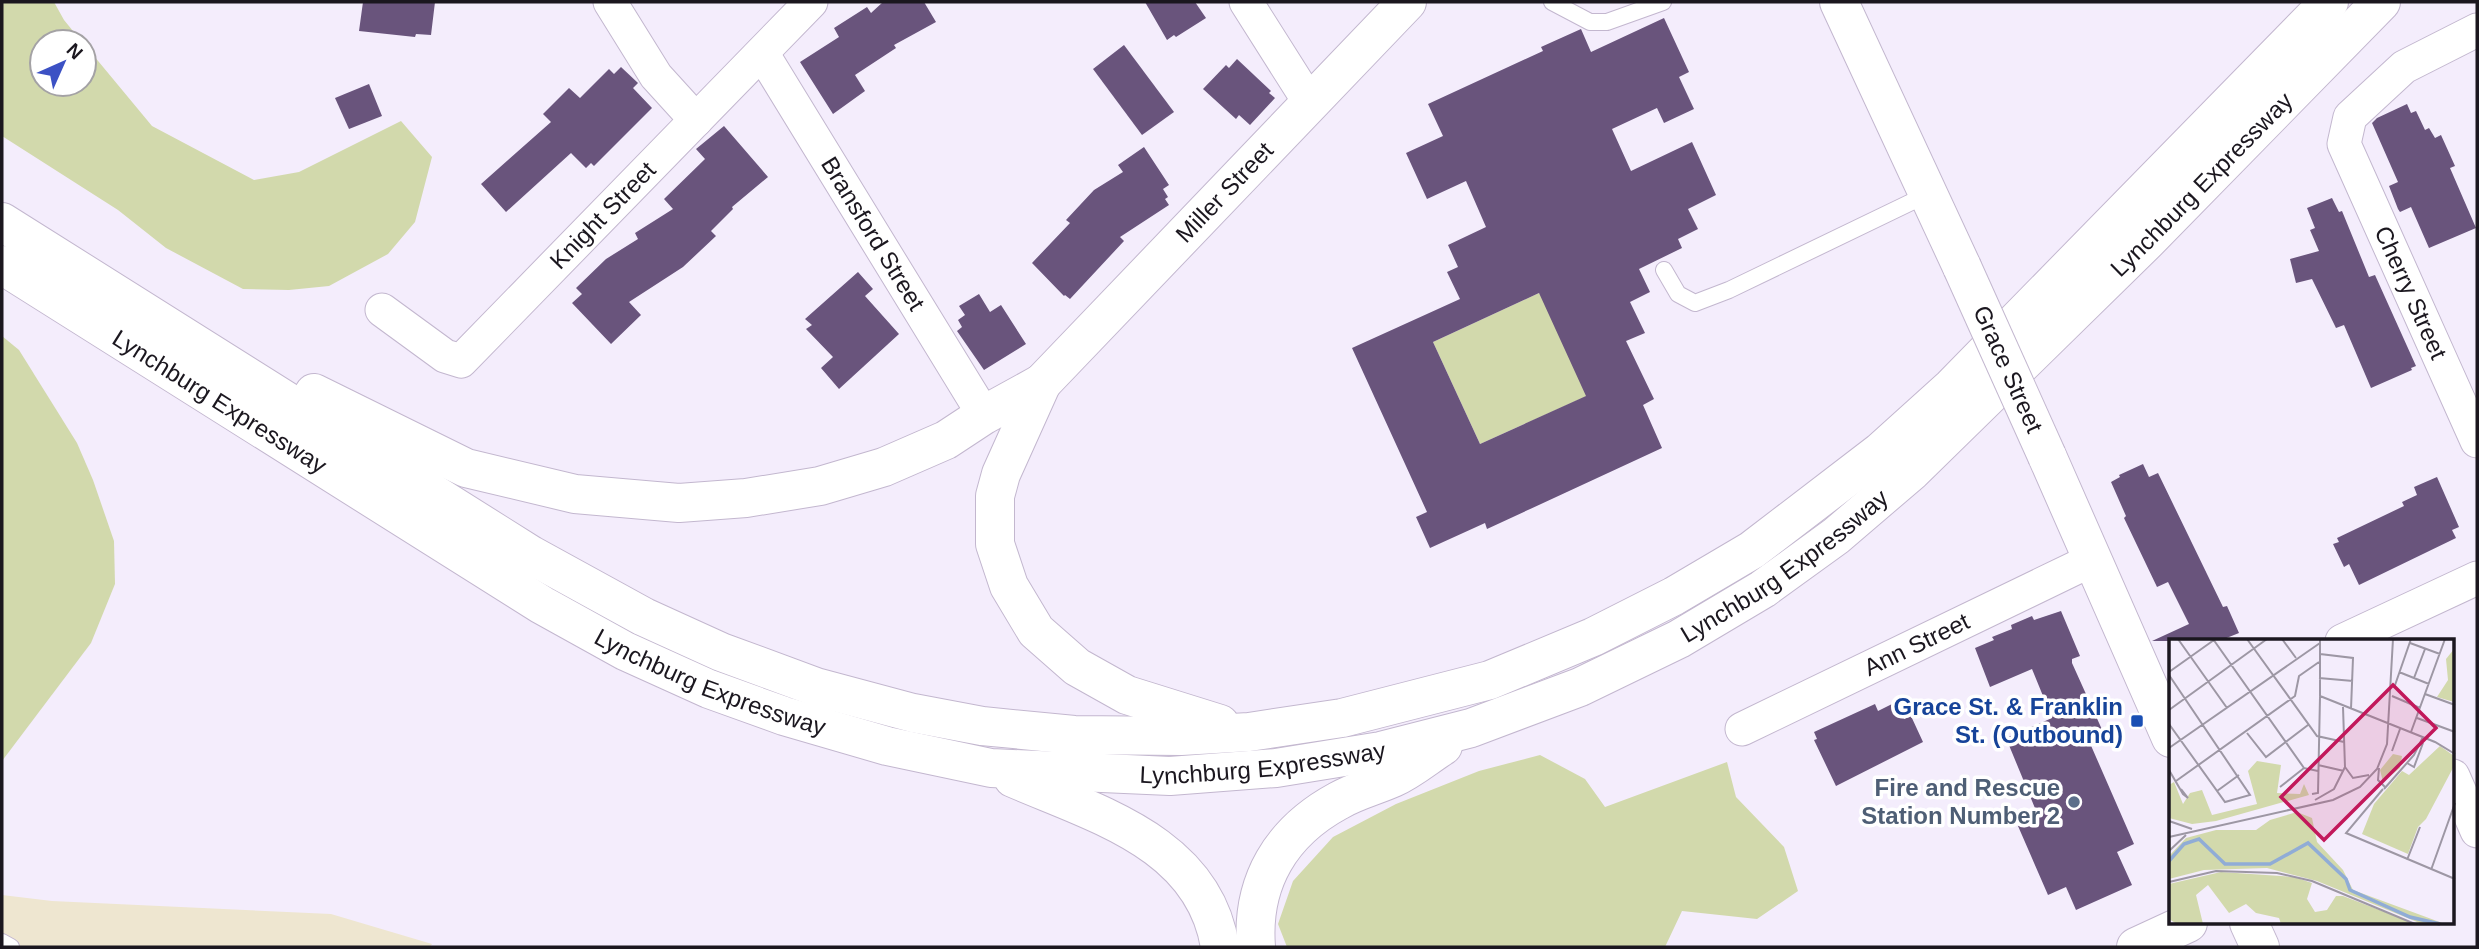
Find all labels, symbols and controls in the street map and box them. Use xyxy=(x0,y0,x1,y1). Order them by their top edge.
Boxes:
north arrow xyxy=(28,28,98,98)
text: N xyxy=(62,39,87,64)
street label: Lynchburg Expressway xyxy=(2105,87,2298,282)
street label: Miller Street xyxy=(1170,136,1279,248)
street label: Bransford Street xyxy=(816,152,931,315)
street label: Knight Street xyxy=(544,156,661,274)
street label: Cherry Street xyxy=(2370,222,2453,363)
street label: Grace Street xyxy=(1968,301,2049,437)
street label: Lynchburg Expressway xyxy=(108,324,332,479)
street label: Lynchburg Expressway xyxy=(1676,484,1893,648)
street label: Ann Street xyxy=(1860,607,1974,681)
street label: Lynchburg Expressway xyxy=(590,623,829,740)
inset map xyxy=(2169,639,2454,925)
place label: Grace St. & Franklin St. (Outbound) xyxy=(1894,693,2123,748)
marker: Grace St. & Franklin St. (Outbound) xyxy=(2129,713,2145,729)
street label: Lynchburg Expressway xyxy=(1139,736,1387,789)
place label: Fire and Rescue Station Number 2 xyxy=(1861,774,2060,829)
marker: Fire and Rescue Station Number 2 xyxy=(2066,794,2082,810)

